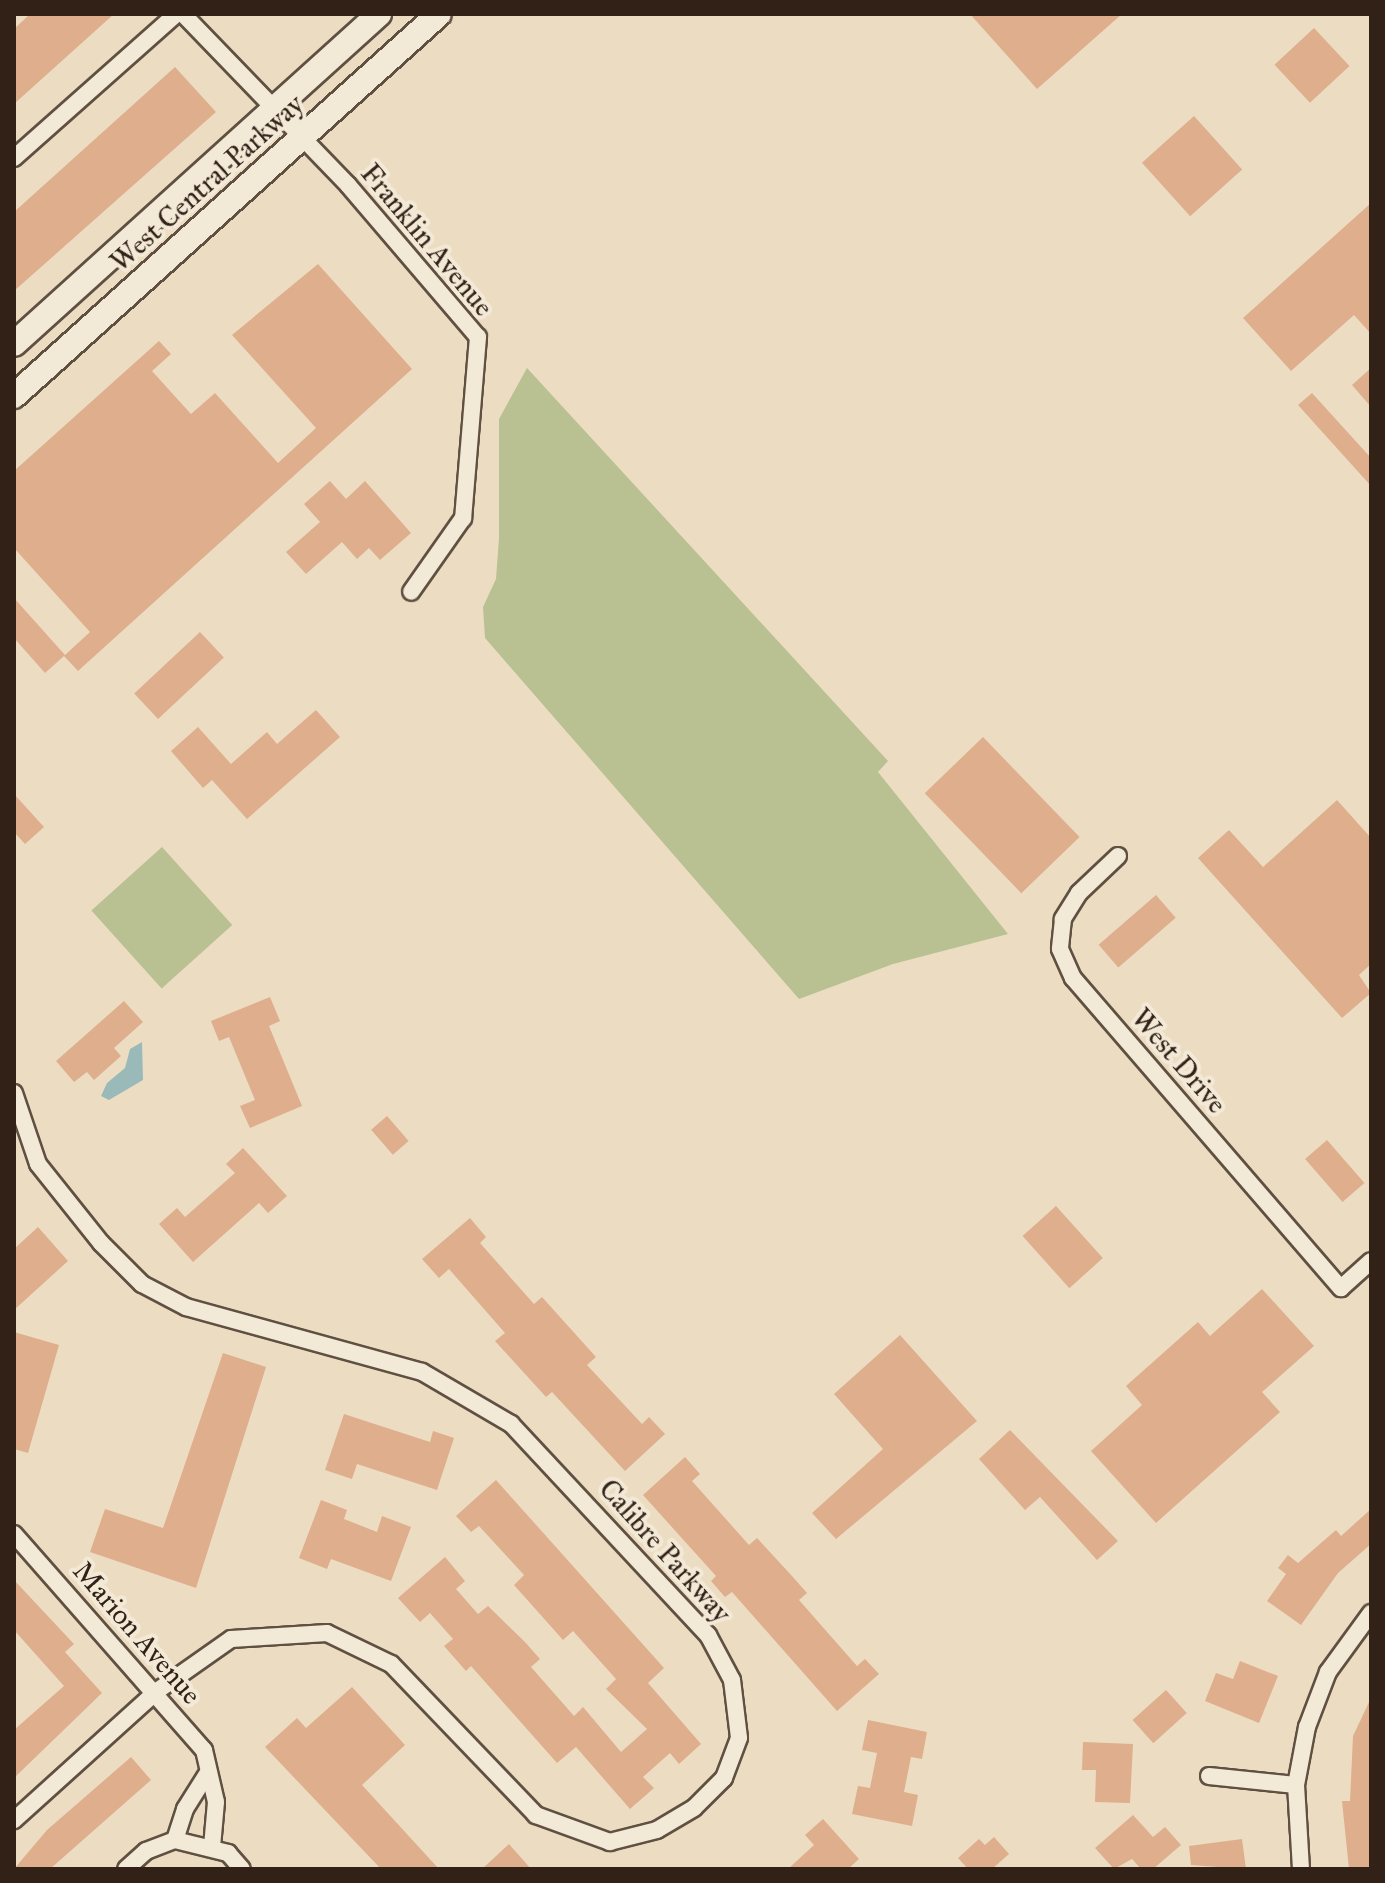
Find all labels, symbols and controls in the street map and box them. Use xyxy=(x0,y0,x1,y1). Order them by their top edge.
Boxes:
street label: West Central Parkway xyxy=(103,87,311,279)
street label: Franklin Avenue xyxy=(354,157,500,323)
street label: West Drive xyxy=(1124,1002,1234,1120)
street label: Calibre Parkway xyxy=(592,1472,738,1630)
street label: Marion Avenue xyxy=(66,1555,208,1711)

